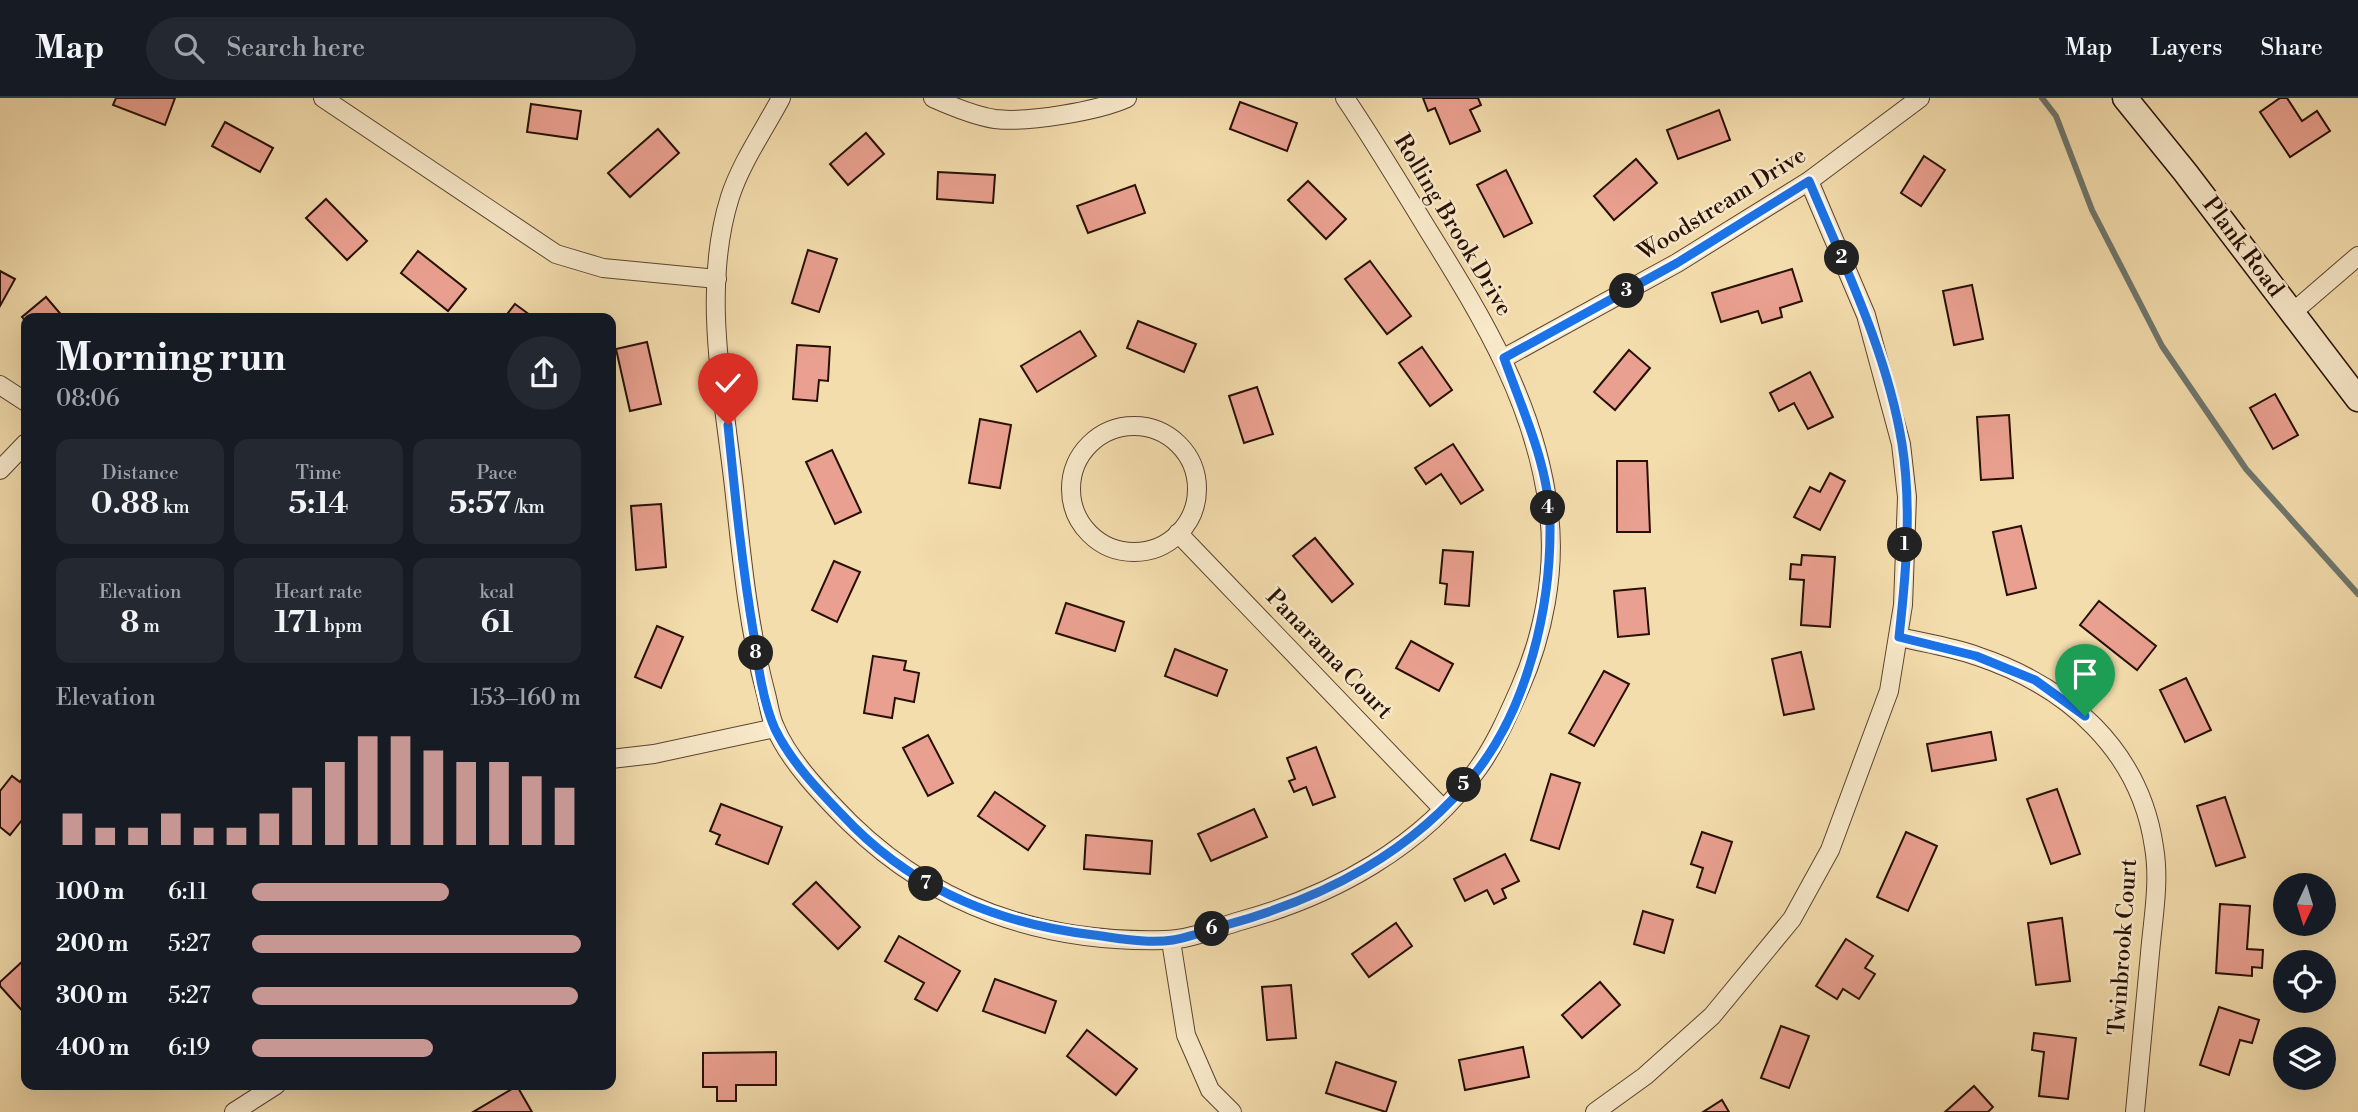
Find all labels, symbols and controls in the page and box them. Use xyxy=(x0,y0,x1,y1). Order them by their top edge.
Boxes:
search box xyxy=(146,17,636,80)
text: Map xyxy=(35,28,104,69)
icon: search xyxy=(170,29,208,67)
text: Search here xyxy=(226,32,365,64)
text: Map xyxy=(2065,33,2112,63)
text: Layers xyxy=(2150,33,2222,63)
text: Share xyxy=(2260,33,2323,63)
street label: Rolling Brook Drive xyxy=(1388,129,1518,321)
street label: Woodstream Drive xyxy=(1632,141,1811,268)
street label: Plank Road xyxy=(2196,191,2290,303)
pin: 2 xyxy=(1825,240,1860,276)
text: 2 xyxy=(1836,245,1847,269)
pin: 3 xyxy=(1610,274,1644,308)
text: 3 xyxy=(1621,278,1632,302)
text: Morning run xyxy=(56,335,286,382)
button: share xyxy=(507,336,581,410)
pin xyxy=(698,353,758,425)
icon: check xyxy=(709,364,747,402)
text: 08:06 xyxy=(56,385,120,413)
text: Distance xyxy=(102,461,179,485)
text: Time xyxy=(296,461,341,485)
text: Pace xyxy=(476,461,517,485)
text: 0.88 xyxy=(91,485,159,523)
text: 5:14 xyxy=(288,485,348,523)
text: 5:57 xyxy=(449,485,511,523)
pin: 4 xyxy=(1530,490,1566,526)
text: km xyxy=(159,495,190,519)
text: /km xyxy=(511,495,545,519)
text: 4 xyxy=(1541,495,1554,519)
pin: 1 xyxy=(1888,528,1923,562)
text: 1 xyxy=(1900,532,1909,556)
text: Elevation xyxy=(99,580,181,604)
text: Heart rate xyxy=(275,580,362,604)
text: kcal xyxy=(480,580,514,604)
street label: Panarama Court xyxy=(1260,583,1398,725)
text: 8 xyxy=(120,604,139,642)
text: 171 xyxy=(274,604,320,642)
text: 61 xyxy=(481,604,513,642)
text: m xyxy=(139,614,160,638)
text: bpm xyxy=(320,614,363,638)
pin: 8 xyxy=(738,636,774,670)
text: 8 xyxy=(749,640,762,664)
pin xyxy=(2055,644,2115,716)
icon: arrive xyxy=(2066,655,2104,693)
text: Elevation xyxy=(56,684,156,712)
text: 153–160 m xyxy=(470,684,581,712)
pin: 5 xyxy=(1446,768,1482,802)
text: 5 xyxy=(1458,772,1469,796)
street label: Twinbrook Court xyxy=(2103,858,2143,1036)
pin: 7 xyxy=(908,866,944,902)
text: 7 xyxy=(920,871,931,895)
north arrow xyxy=(2273,873,2336,936)
map controls xyxy=(2273,873,2336,1090)
text: 100 m xyxy=(56,878,124,906)
text: 6:11 xyxy=(168,878,208,906)
pin: 6 xyxy=(1194,912,1230,946)
text: 6 xyxy=(1206,916,1217,940)
text: 200 m xyxy=(56,930,128,958)
text: 5:27 xyxy=(168,930,210,958)
button: locate xyxy=(2273,950,2336,1013)
text: 300 m xyxy=(56,982,128,1010)
text: 5:27 xyxy=(168,982,210,1010)
button: layers xyxy=(2273,1027,2336,1090)
text: 400 m xyxy=(56,1034,129,1062)
text: 6:19 xyxy=(168,1034,210,1062)

